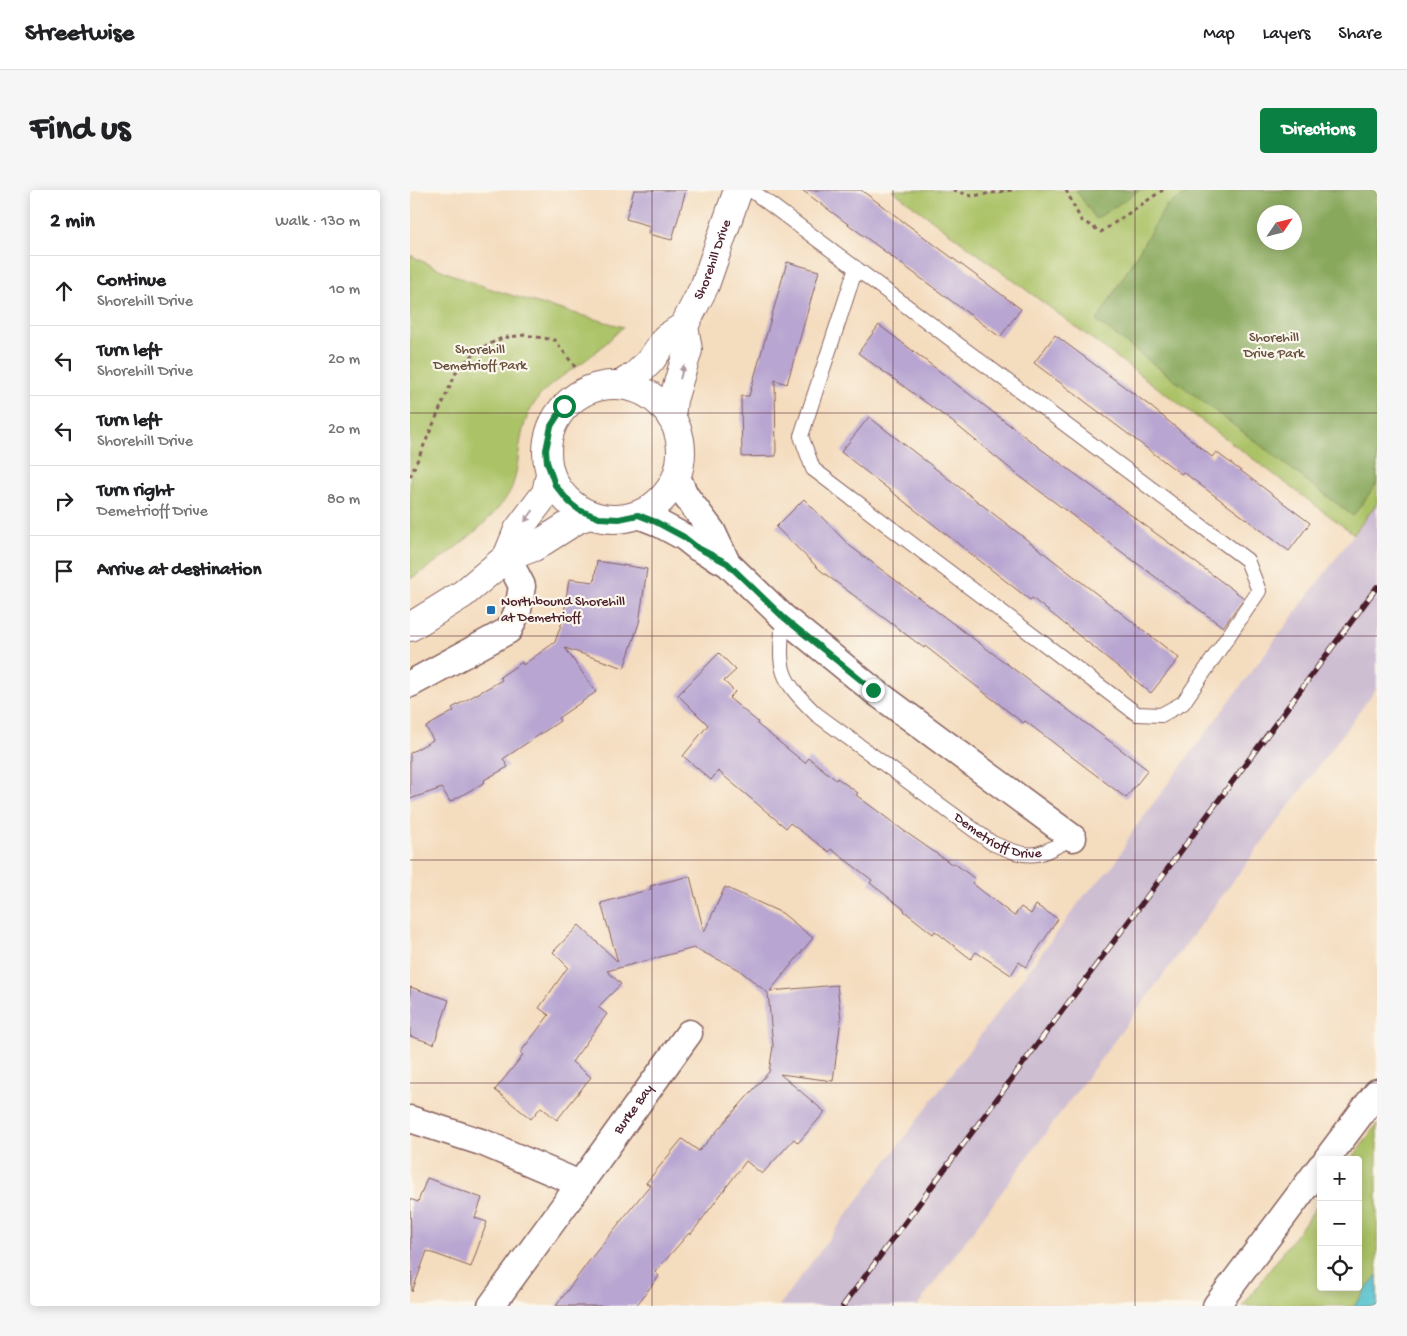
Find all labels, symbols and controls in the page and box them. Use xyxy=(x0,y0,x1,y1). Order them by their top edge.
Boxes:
text: Streetwise xyxy=(25,20,134,49)
text: Map xyxy=(1203,24,1235,45)
text: Layers xyxy=(1263,24,1310,45)
text: Share xyxy=(1338,24,1382,45)
button: Directions xyxy=(1260,108,1377,153)
text: Find us xyxy=(30,110,130,151)
north arrow xyxy=(1257,205,1302,250)
text: 2 min xyxy=(50,210,95,235)
text: Walk · 130 m xyxy=(275,213,360,232)
street label: Shorehill Drive xyxy=(690,217,736,303)
text: Continue xyxy=(97,270,166,293)
icon: ahead xyxy=(50,277,78,305)
text: 10 m xyxy=(329,281,360,300)
text: Shorehill Drive xyxy=(97,293,193,312)
park label: Shorehill Drive Park xyxy=(1243,330,1306,363)
text: Turn left xyxy=(97,340,161,363)
park label: Shorehill Demetrioff Park xyxy=(432,342,528,375)
icon: left xyxy=(50,347,78,375)
text: 20 m xyxy=(328,351,360,370)
text: Shorehill Drive xyxy=(97,363,193,382)
one-way arrow xyxy=(678,364,686,379)
route start xyxy=(553,395,576,418)
text: Turn left xyxy=(97,410,161,433)
icon: left xyxy=(50,417,78,445)
text: 20 m xyxy=(328,421,360,440)
text: Shorehill Drive xyxy=(97,433,193,452)
text: Turn right xyxy=(97,480,173,503)
icon: right xyxy=(50,487,78,515)
text: 80 m xyxy=(327,491,360,510)
text: Demetrioff Drive xyxy=(97,503,208,522)
one-way arrow xyxy=(524,509,534,523)
icon: arrive xyxy=(50,557,78,585)
text: Arrive at destination xyxy=(97,559,261,582)
place label: Northbound Shorehill at Demetrioff xyxy=(501,594,625,627)
marker: Northbound Shorehill at Demetrioff xyxy=(485,604,497,616)
route end xyxy=(862,679,885,702)
street label: Demetrioff Drive xyxy=(949,809,1044,863)
street label: Burke Bay xyxy=(610,1081,658,1138)
map controls xyxy=(1317,1156,1362,1291)
button: + xyxy=(1317,1156,1362,1201)
button: − xyxy=(1317,1201,1362,1246)
button: locate xyxy=(1317,1246,1362,1291)

